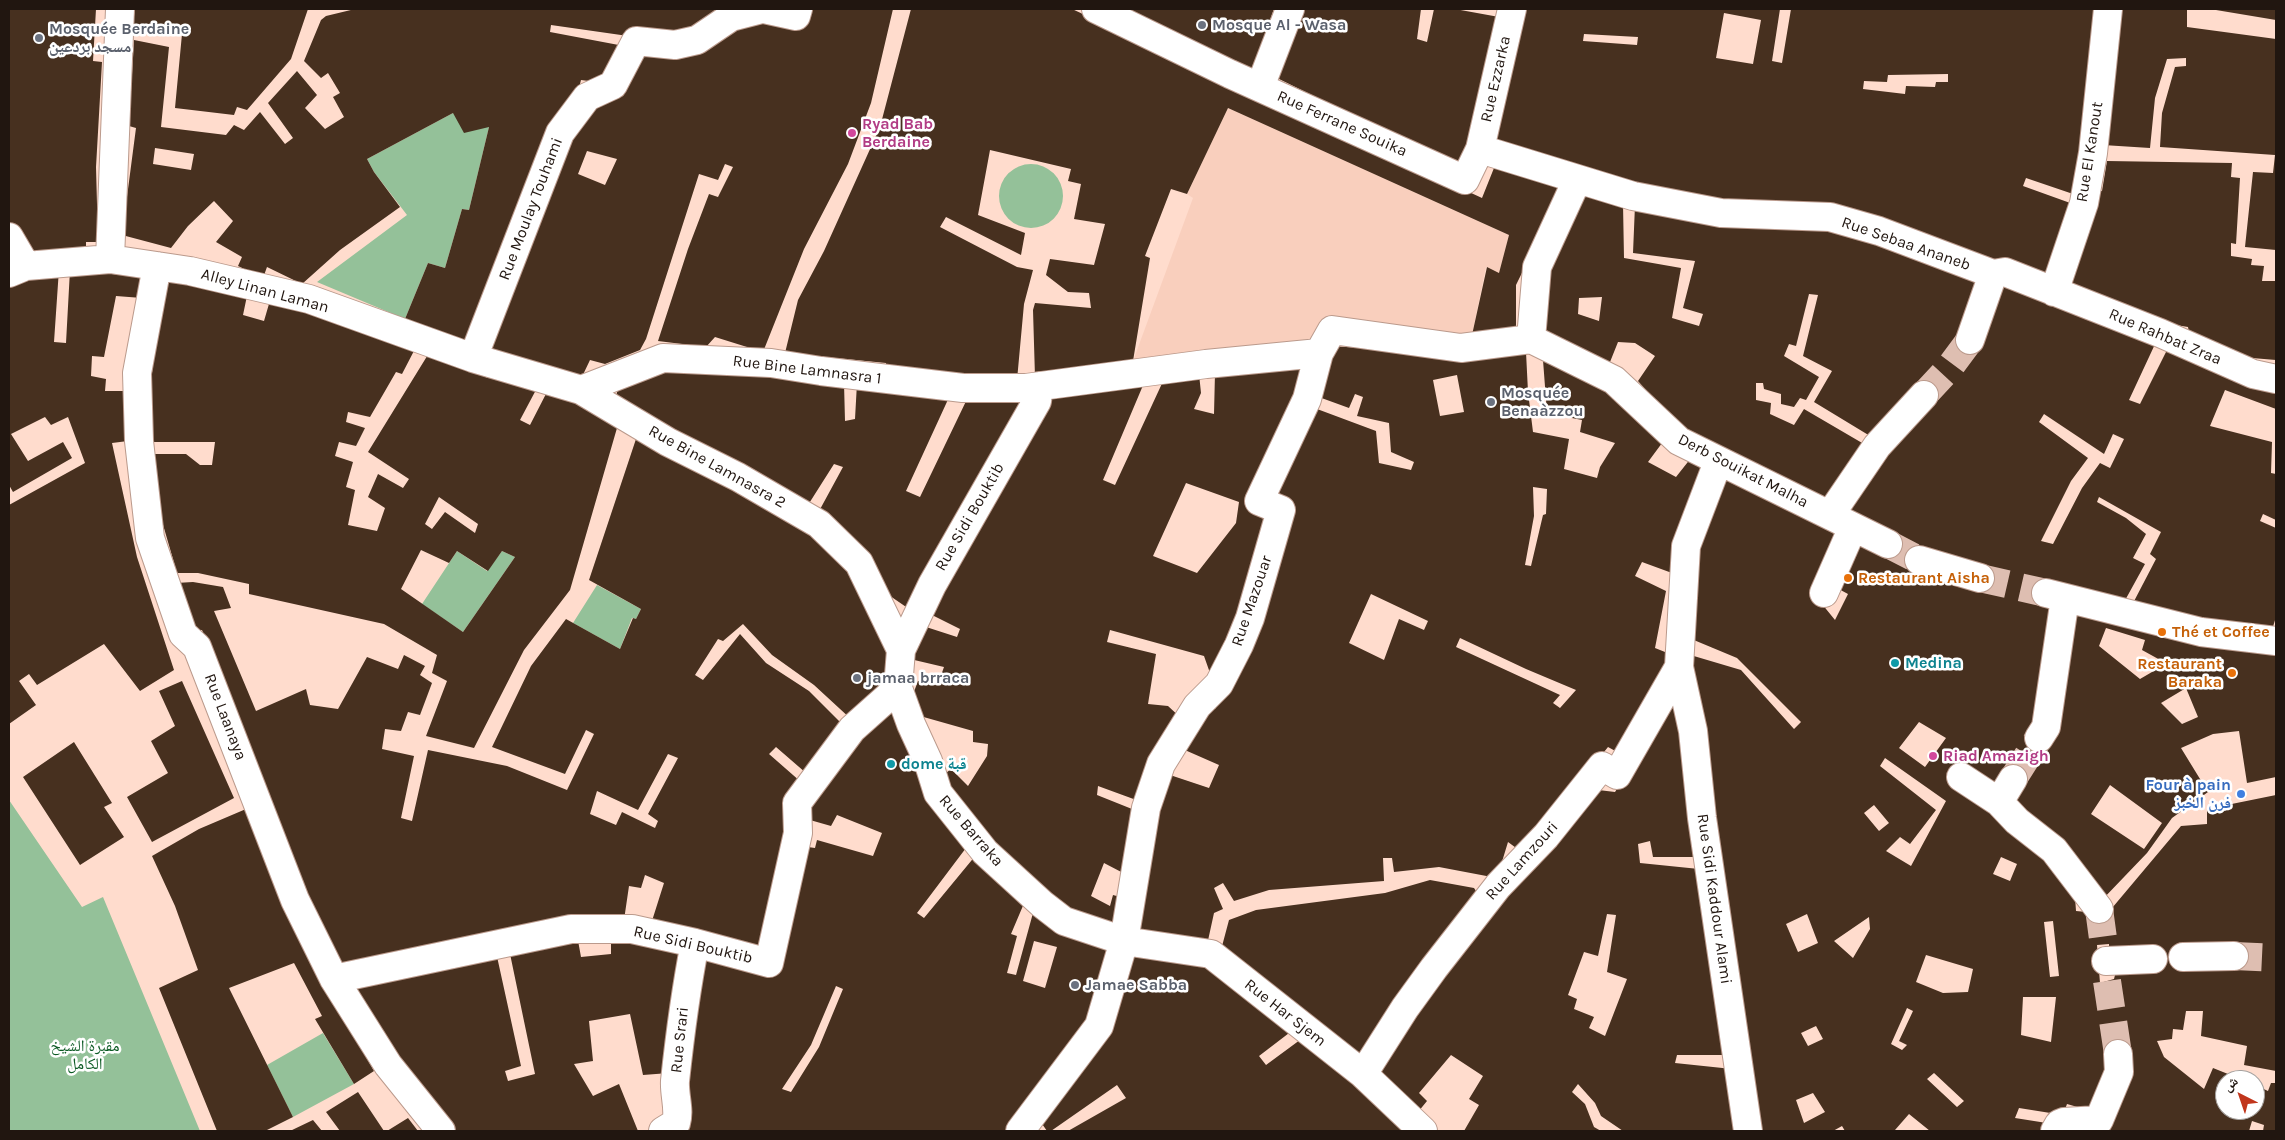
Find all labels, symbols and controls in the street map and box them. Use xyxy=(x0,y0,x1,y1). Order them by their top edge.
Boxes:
place label: Mosque Al - Wasa xyxy=(1212,15,1346,35)
place label: Mosquée Berdaine مسجد بردعين xyxy=(49,19,189,57)
marker: Mosque Al - Wasa xyxy=(1196,19,1208,31)
marker: Mosquée Berdaine مسجد بردعين xyxy=(33,32,45,44)
street label: Rue Ezzarka xyxy=(1477,34,1515,124)
street label: Rue Ferrane Souika xyxy=(1274,87,1410,161)
street label: Rue El Kanout xyxy=(2073,100,2107,204)
place label: Ryad Bab Berdaine xyxy=(862,114,933,152)
marker: Ryad Bab Berdaine xyxy=(846,127,858,139)
street label: Rue Moulay Touhami xyxy=(495,135,567,283)
street label: Rue Sebaa Ananeb xyxy=(1839,213,1973,275)
street label: Alley Linan Laman xyxy=(199,265,331,317)
street label: Rue Rahbat Zraa xyxy=(2106,305,2224,369)
street label: Rue Bine Lamnasra 1 xyxy=(732,351,882,389)
place label: Mosquée Benaàzzou xyxy=(1501,383,1583,421)
marker: Mosquée Benaàzzou xyxy=(1485,396,1497,408)
street label: Rue Bine Lamnasra 2 xyxy=(645,421,789,513)
street label: Derb Souikat Malha xyxy=(1675,430,1811,512)
street label: Rue Sidi Bouktib xyxy=(931,460,1009,574)
street label: Rue Mazouar xyxy=(1228,553,1276,649)
place label: Restaurant Aisha xyxy=(1858,568,1990,588)
marker: Restaurant Aisha xyxy=(1842,572,1854,584)
place label: Thé et Coffee xyxy=(2172,622,2270,642)
marker: Thé et Coffee xyxy=(2156,626,2168,638)
place label: Medina xyxy=(1905,653,1962,673)
place label: Restaurant Baraka xyxy=(2137,654,2222,692)
marker: Medina xyxy=(1889,657,1901,669)
marker: Restaurant Baraka xyxy=(2226,667,2238,679)
place label: jamaa brraca xyxy=(867,668,969,688)
street label: Rue Laanaya xyxy=(200,671,250,763)
marker: jamaa brraca xyxy=(851,672,863,684)
place label: Riad Amazigh xyxy=(1943,746,2049,766)
marker: Riad Amazigh xyxy=(1927,750,1939,762)
place label: dome قبة xyxy=(901,754,967,774)
marker: dome قبة xyxy=(885,758,897,770)
place label: Four à pain فرن الخبز xyxy=(2146,775,2231,813)
marker: Four à pain فرن الخبز xyxy=(2235,788,2247,800)
street label: Rue Barraka xyxy=(935,791,1007,871)
street label: Rue Sidi Kaddour Alami xyxy=(1693,813,1735,985)
street label: Rue Lamzouri xyxy=(1482,818,1562,904)
street label: Rue Sidi Bouktib xyxy=(632,922,754,968)
place label: Jamae Sabba xyxy=(1085,975,1187,995)
street label: Rue Har Sjem xyxy=(1240,975,1330,1051)
marker: Jamae Sabba xyxy=(1069,979,1081,991)
street label: Rue Srari xyxy=(667,1006,693,1074)
park label: مقبرة الشيخ الكامل xyxy=(50,1036,120,1074)
north arrow xyxy=(2215,1070,2265,1120)
text: ش xyxy=(2219,1073,2242,1095)

